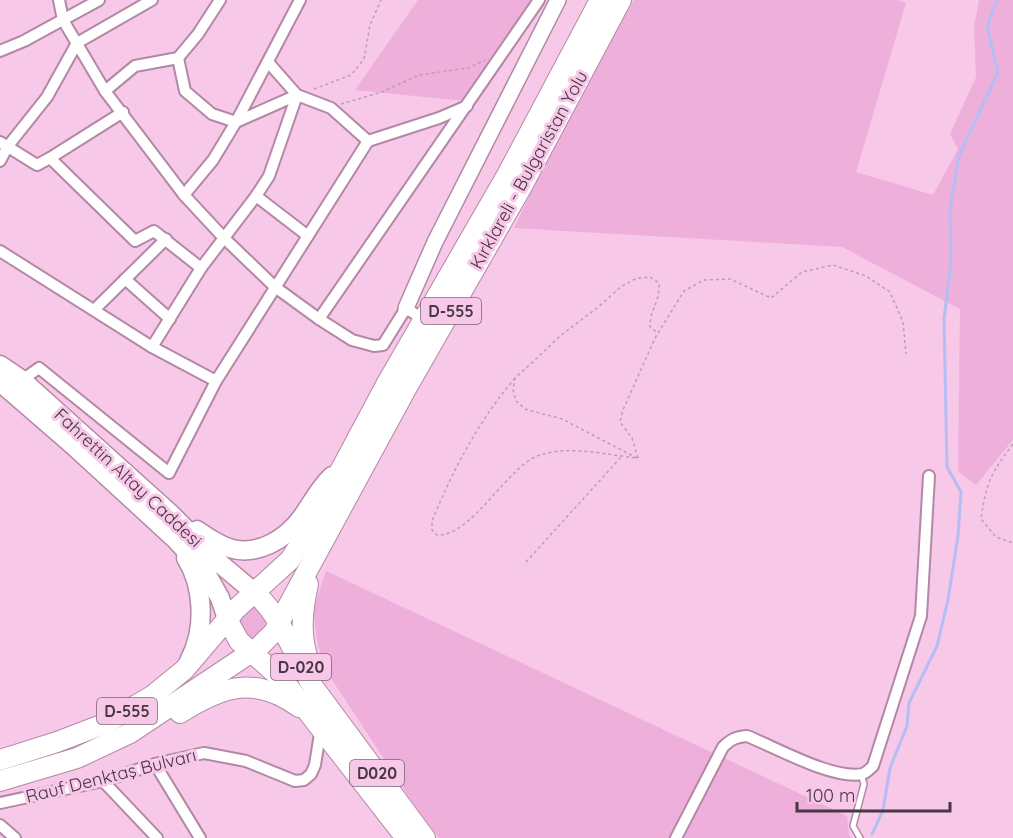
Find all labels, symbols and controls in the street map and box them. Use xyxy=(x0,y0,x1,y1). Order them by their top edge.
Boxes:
street label: Kırklareli - Bulgaristan Yolu xyxy=(464,67,593,273)
road number: D-555 xyxy=(421,298,481,324)
street label: Fahrettin Altay Caddesi xyxy=(50,403,207,552)
road number: D-020 xyxy=(271,654,331,680)
road number: D-555 xyxy=(97,698,157,724)
street label: Rauf Denktaş Bulvarı xyxy=(23,743,199,808)
road number: D020 xyxy=(350,760,404,786)
scale bar xyxy=(797,775,950,813)
text: 100 m xyxy=(806,784,855,807)

